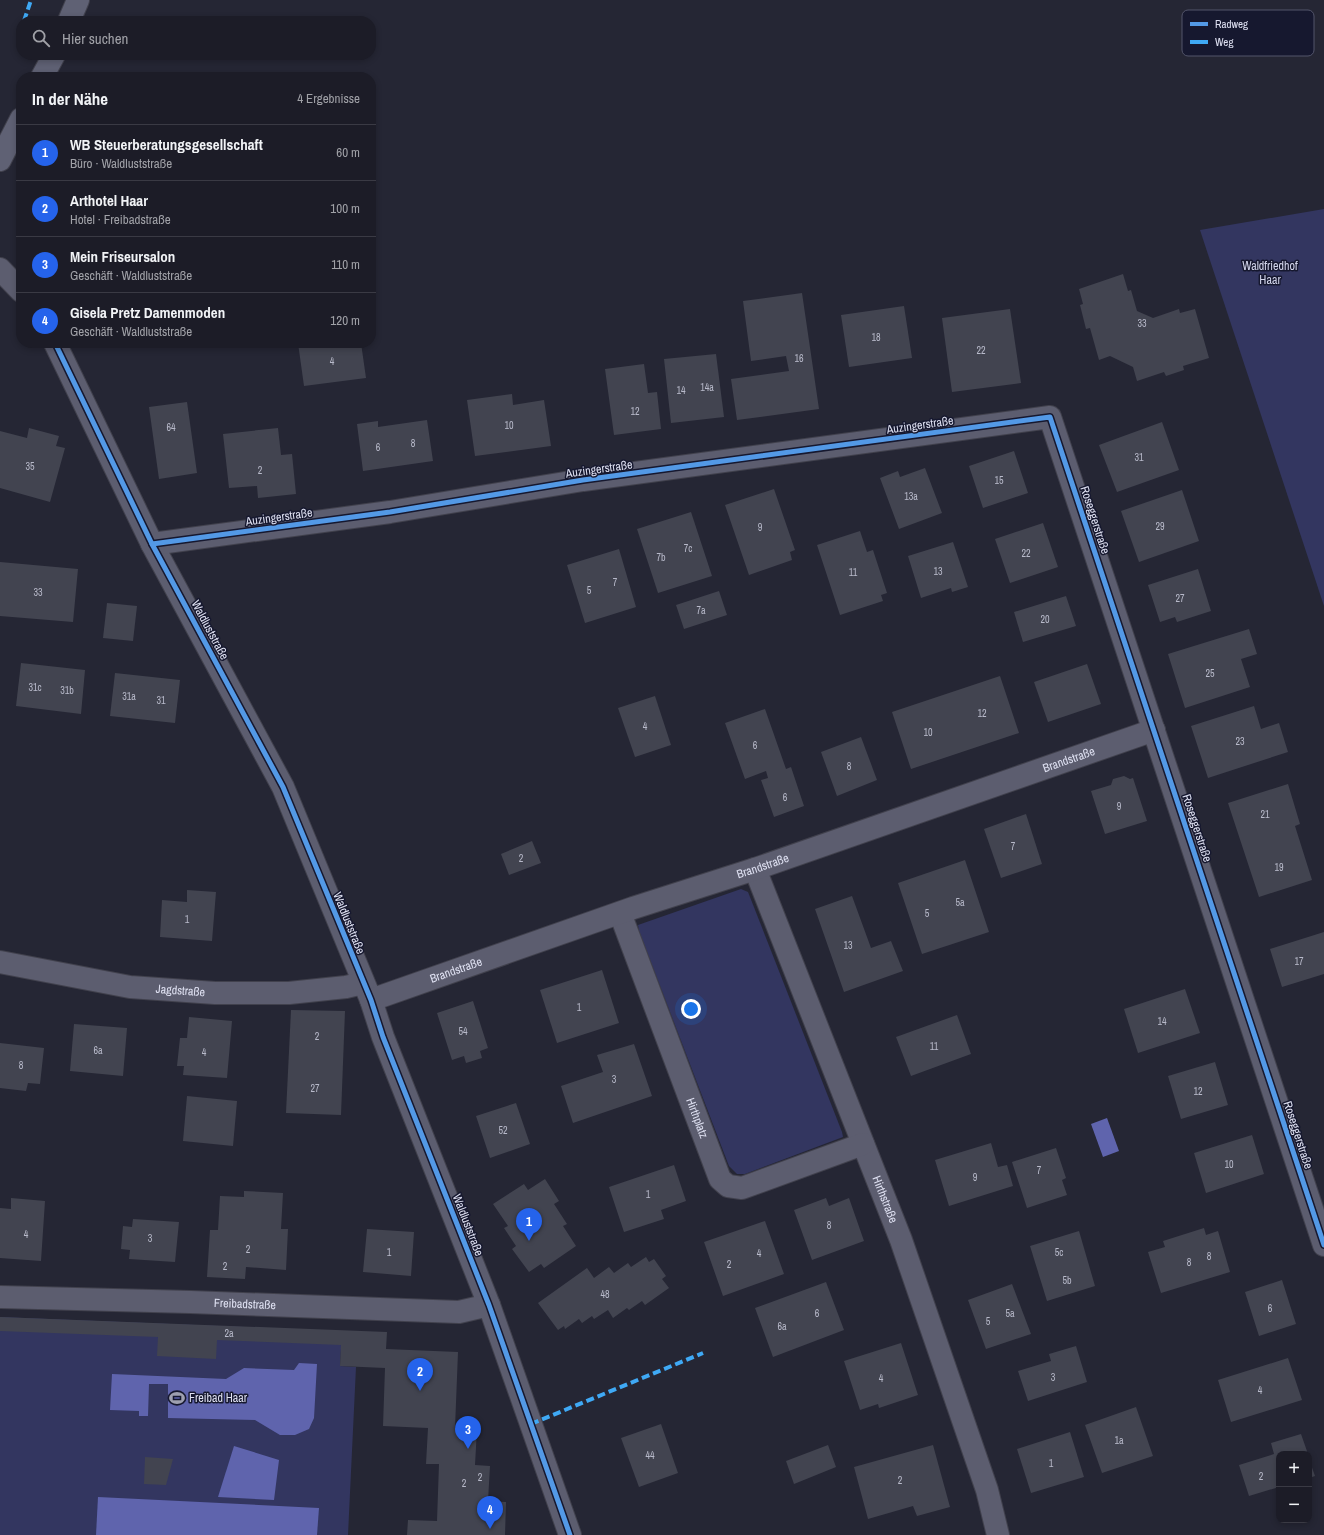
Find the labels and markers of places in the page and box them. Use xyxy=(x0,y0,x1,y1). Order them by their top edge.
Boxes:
pin: 1 xyxy=(516,1208,542,1241)
pin: 2 xyxy=(407,1358,433,1391)
sports icon: Freibad Haar xyxy=(168,1389,186,1407)
place label: Freibad Haar xyxy=(189,1390,248,1406)
pin: 3 xyxy=(455,1416,481,1449)
pin: 4 xyxy=(477,1496,503,1529)

